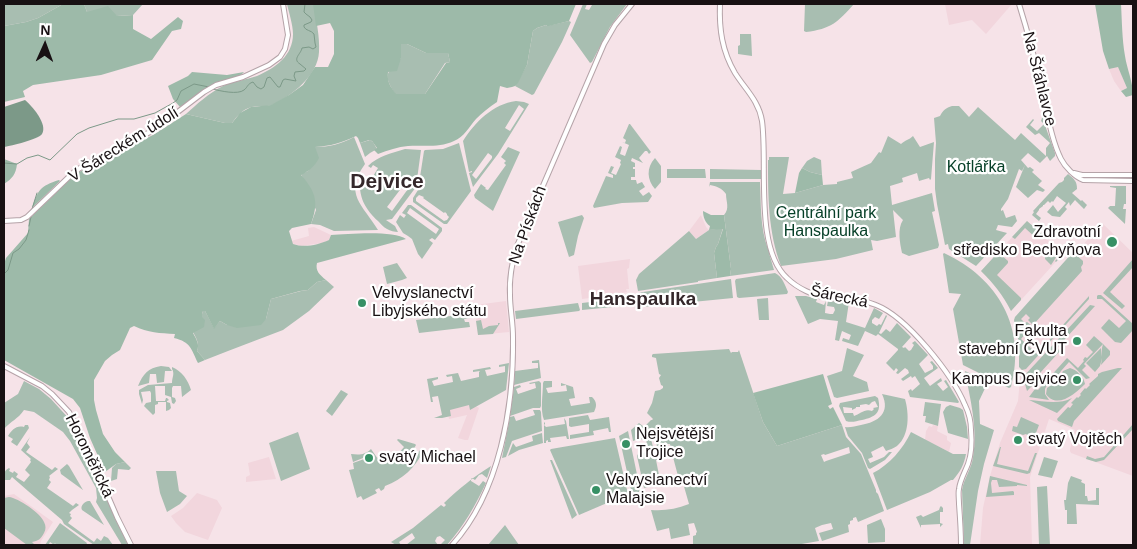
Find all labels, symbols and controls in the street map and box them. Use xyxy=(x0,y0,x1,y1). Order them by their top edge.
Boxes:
north arrow xyxy=(20,20,70,70)
text: N xyxy=(40,22,51,38)
street label: Na Šťáhlavce xyxy=(1018,30,1060,128)
street label: V Šáreckém údolí xyxy=(65,103,183,187)
park label: Kotlářka xyxy=(947,158,1005,178)
district label: Dejvice xyxy=(350,169,424,195)
street label: Na Pískách xyxy=(505,183,551,267)
park label: Centrální park Hanspaulka xyxy=(776,204,876,242)
place label: Zdravotní středisko Bechyňova xyxy=(953,223,1101,261)
marker: Zdravotní středisko Bechyňova xyxy=(1105,235,1119,249)
street label: Šárecká xyxy=(808,282,870,312)
place label: Velvyslanectví Libyjského státu xyxy=(372,284,487,322)
district label: Hanspaulka xyxy=(590,289,696,311)
marker: Velvyslanectví Libyjského státu xyxy=(356,297,368,309)
place label: Fakulta stavební ČVUT xyxy=(959,322,1067,360)
marker: Fakulta stavební ČVUT xyxy=(1071,335,1083,347)
place label: Kampus Dejvice xyxy=(951,370,1067,390)
marker: Kampus Dejvice xyxy=(1071,374,1083,386)
street label: Horoměřická xyxy=(60,411,118,501)
place label: Nejsvětější Trojice xyxy=(636,425,714,463)
place label: svatý Vojtěch xyxy=(1028,430,1122,450)
marker: svatý Vojtěch xyxy=(1012,434,1024,446)
marker: Nejsvětější Trojice xyxy=(620,438,632,450)
place label: svatý Michael xyxy=(379,448,476,468)
marker: svatý Michael xyxy=(363,452,375,464)
place label: Velvyslanectví Malajsie xyxy=(606,471,707,509)
marker: Velvyslanectví Malajsie xyxy=(590,484,602,496)

